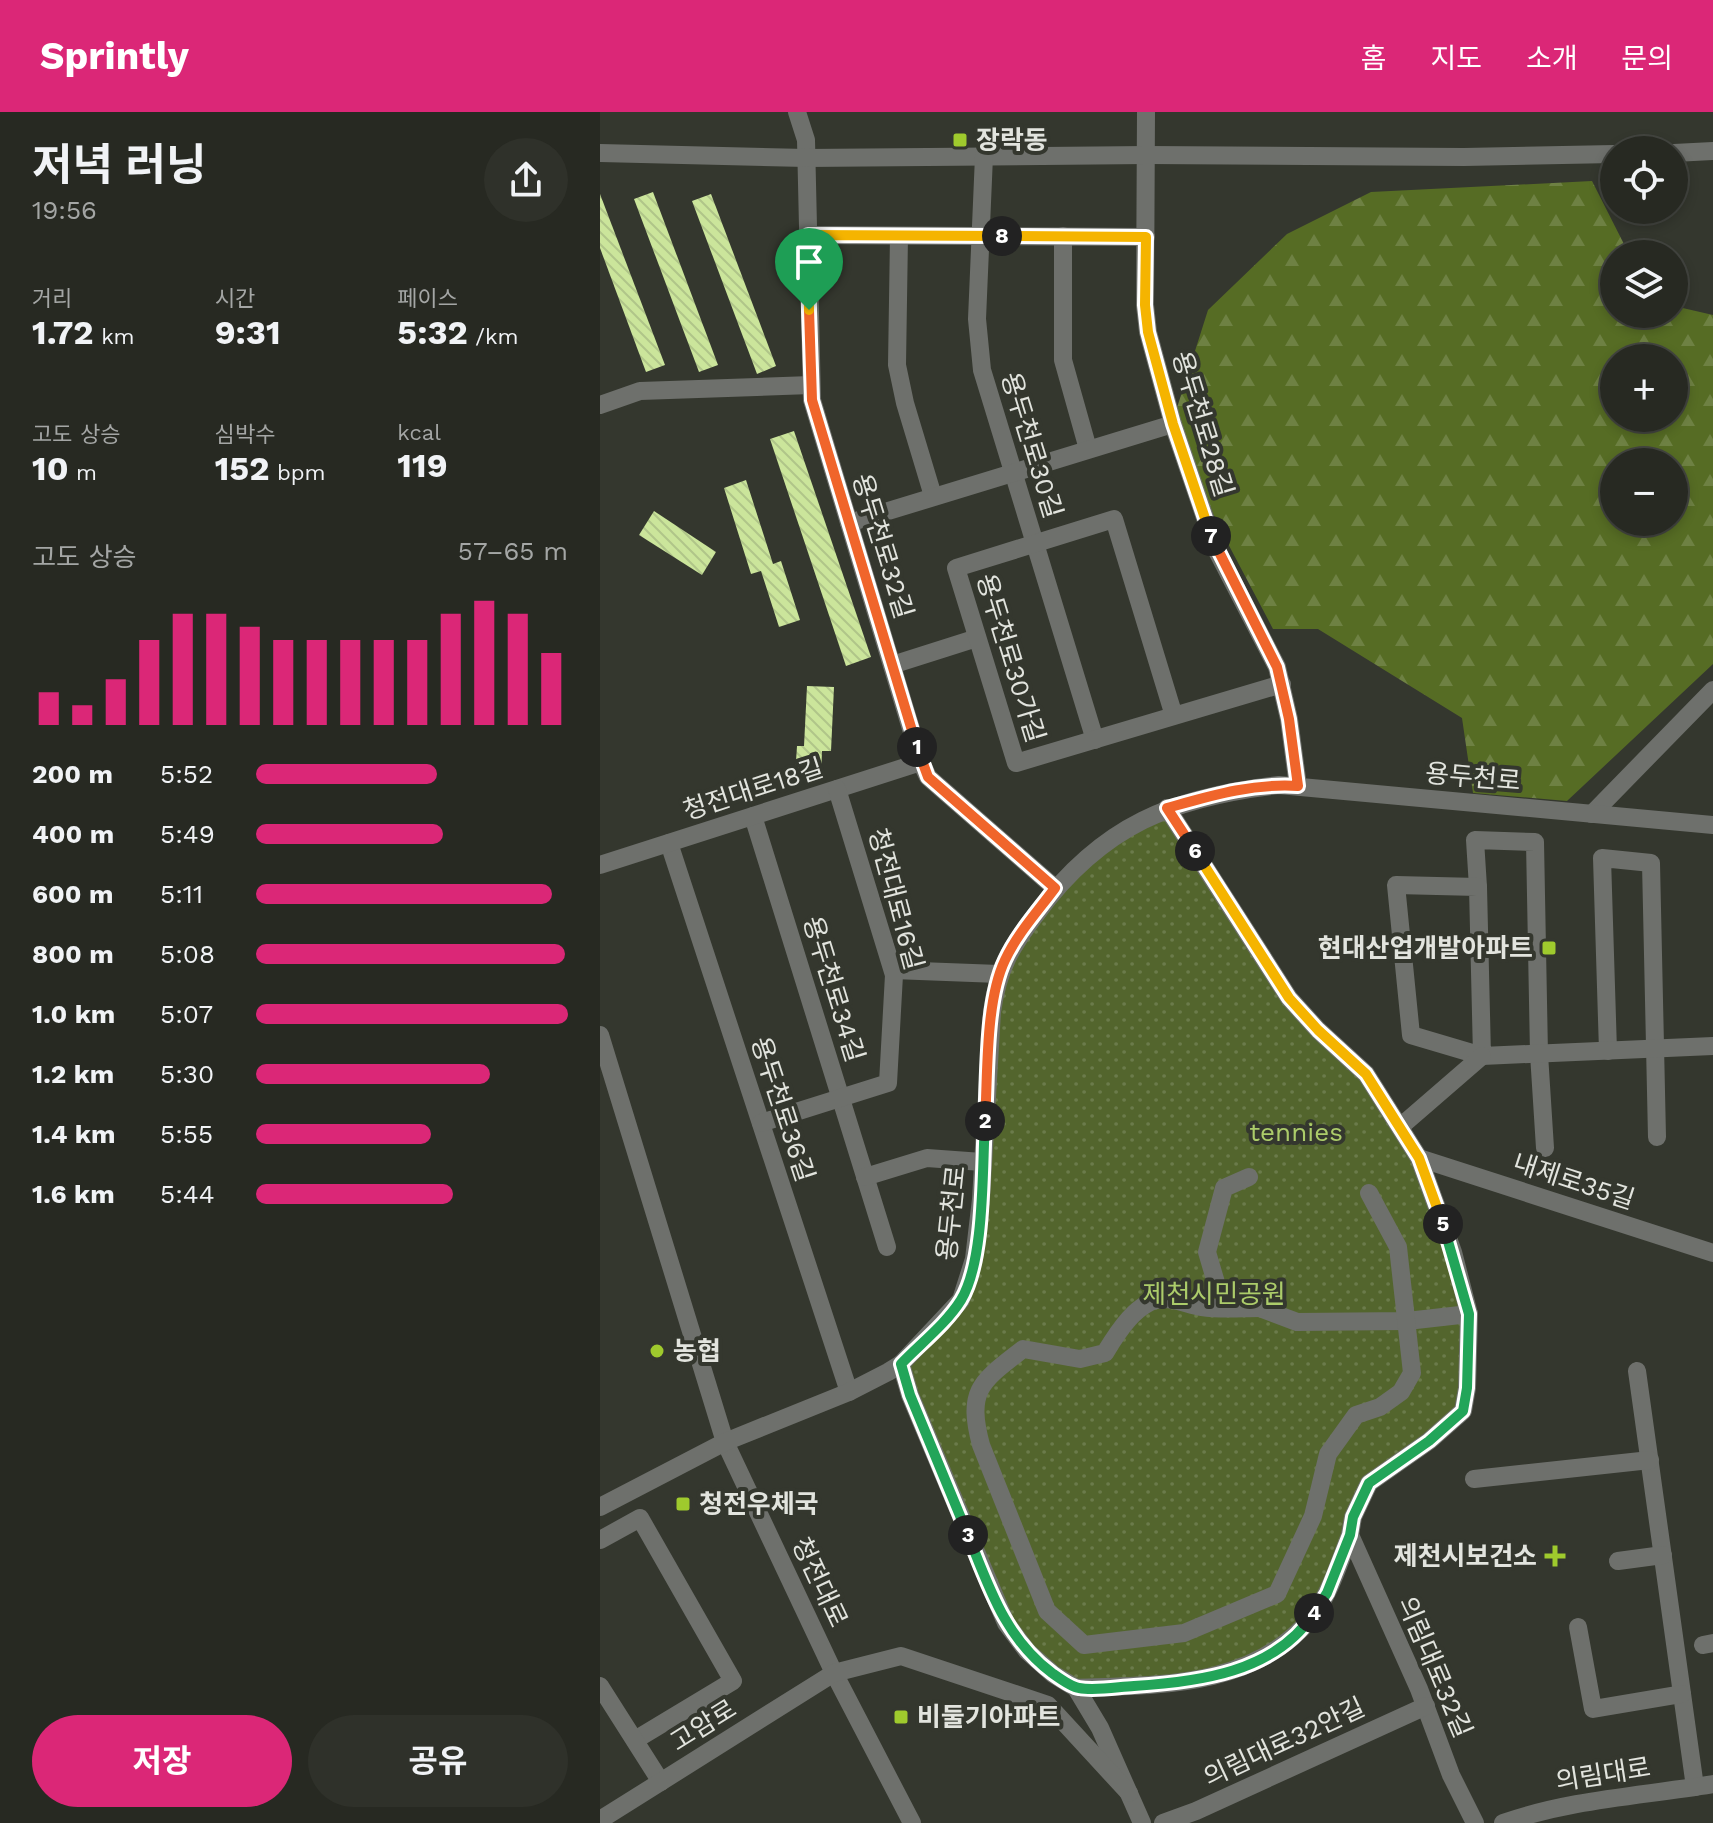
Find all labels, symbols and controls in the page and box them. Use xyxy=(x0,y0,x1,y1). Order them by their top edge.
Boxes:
text: Sprintly xyxy=(40,34,189,78)
text: 홈 xyxy=(1361,42,1386,75)
text: 지도 xyxy=(1430,42,1482,75)
text: 소개 xyxy=(1526,42,1577,75)
text: 문의 xyxy=(1621,42,1673,75)
place label: 장락동 xyxy=(976,125,1048,155)
marker: 장락동 xyxy=(951,131,969,149)
map controls xyxy=(1600,136,1688,536)
button: locate xyxy=(1600,136,1688,224)
button: share xyxy=(484,138,568,222)
text: 저녁 러닝 xyxy=(32,139,207,191)
text: 19:56 xyxy=(32,195,97,225)
pin: 8 xyxy=(982,216,1022,256)
text: 8 xyxy=(995,223,1009,248)
pin xyxy=(775,228,843,310)
icon: arrive xyxy=(787,240,831,284)
button: layers xyxy=(1600,240,1688,328)
text: 거리 xyxy=(32,286,72,311)
text: 시간 xyxy=(215,286,255,311)
text: 페이스 xyxy=(397,286,458,311)
text: 1.72 xyxy=(32,312,94,352)
text: 9:31 xyxy=(215,312,281,352)
text: 5:32 xyxy=(397,312,468,352)
text: km xyxy=(94,324,135,349)
text: /km xyxy=(468,324,518,349)
button: + xyxy=(1600,344,1688,432)
street label: 용두천로28길 xyxy=(1167,348,1239,500)
street label: 용두천로30길 xyxy=(996,368,1068,522)
text: kcal xyxy=(397,420,441,445)
text: 고도 상승 xyxy=(32,422,120,447)
text: 심박수 xyxy=(215,422,275,447)
text: 119 xyxy=(397,445,448,485)
text: 10 xyxy=(32,448,69,488)
text: 152 xyxy=(215,448,269,488)
button: − xyxy=(1600,448,1688,536)
text: m xyxy=(69,460,97,485)
text: bpm xyxy=(269,460,325,485)
street label: 용두천로32길 xyxy=(847,470,919,622)
pin: 7 xyxy=(1191,516,1231,556)
text: 7 xyxy=(1204,523,1218,548)
text: 57–65 m xyxy=(458,536,568,566)
text: 고도 상승 xyxy=(32,542,137,572)
street label: 용두천로30가길 xyxy=(971,570,1051,746)
pin: 1 xyxy=(897,727,937,767)
text: 1 xyxy=(912,734,922,759)
street label: 청전대로18길 xyxy=(679,752,827,826)
street label: 용두천로 xyxy=(1424,758,1522,796)
text: 200 m xyxy=(32,759,113,789)
text: 5:52 xyxy=(160,759,213,789)
text: 400 m xyxy=(32,819,114,849)
text: 5:49 xyxy=(160,819,215,849)
street label: 청전대로16길 xyxy=(863,825,929,973)
pin: 6 xyxy=(1175,831,1215,871)
text: 6 xyxy=(1188,838,1202,863)
text: 600 m xyxy=(32,879,113,909)
text: 5:11 xyxy=(160,879,203,909)
street label: 용두천로34길 xyxy=(798,913,870,1065)
place label: 현대산업개발아파트 xyxy=(1318,933,1533,963)
text: 800 m xyxy=(32,939,114,969)
text: 5:08 xyxy=(160,939,215,969)
marker: 현대산업개발아파트 xyxy=(1540,939,1558,957)
text: 1.0 km xyxy=(32,999,115,1029)
text: 5:07 xyxy=(160,999,213,1029)
street label: 용두천로36길 xyxy=(745,1033,821,1185)
text: 1.2 km xyxy=(32,1059,114,1089)
text: 5:30 xyxy=(160,1059,214,1089)
pin: 2 xyxy=(965,1101,1005,1141)
text: 2 xyxy=(978,1108,992,1133)
park label: tennies xyxy=(1249,1117,1343,1147)
text: 1.4 km xyxy=(32,1119,116,1149)
text: 5:55 xyxy=(160,1119,213,1149)
street label: 내제로35길 xyxy=(1509,1147,1639,1215)
street label: 용두천로 xyxy=(931,1164,971,1262)
text: 1.6 km xyxy=(32,1179,115,1209)
text: 5:44 xyxy=(160,1179,215,1209)
pin: 5 xyxy=(1423,1204,1463,1244)
text: 5 xyxy=(1437,1211,1449,1236)
park label: 제천시민공원 xyxy=(1142,1279,1286,1309)
place label: 농협 xyxy=(673,1336,721,1366)
marker: 농협 xyxy=(648,1342,666,1360)
place label: 청전우체국 xyxy=(699,1489,819,1519)
marker: 청전우체국 xyxy=(674,1495,692,1513)
pin: 3 xyxy=(948,1515,988,1555)
text: 3 xyxy=(961,1522,975,1547)
street label: 청전대로 xyxy=(786,1532,854,1632)
place label: 제천시보건소 xyxy=(1393,1541,1537,1571)
marker: 제천시보건소 xyxy=(1544,1545,1566,1567)
street label: 의림대로32길 xyxy=(1392,1592,1478,1742)
pin: 4 xyxy=(1294,1593,1334,1633)
text: 4 xyxy=(1307,1600,1321,1625)
street label: 의림대로32안길 xyxy=(1199,1692,1369,1792)
street label: 고암로 xyxy=(665,1693,741,1757)
place label: 비둘기아파트 xyxy=(917,1702,1061,1732)
marker: 비둘기아파트 xyxy=(892,1708,910,1726)
button: 저장 xyxy=(32,1715,292,1807)
button: 공유 xyxy=(308,1715,568,1807)
street label: 의림대로 xyxy=(1553,1752,1653,1796)

